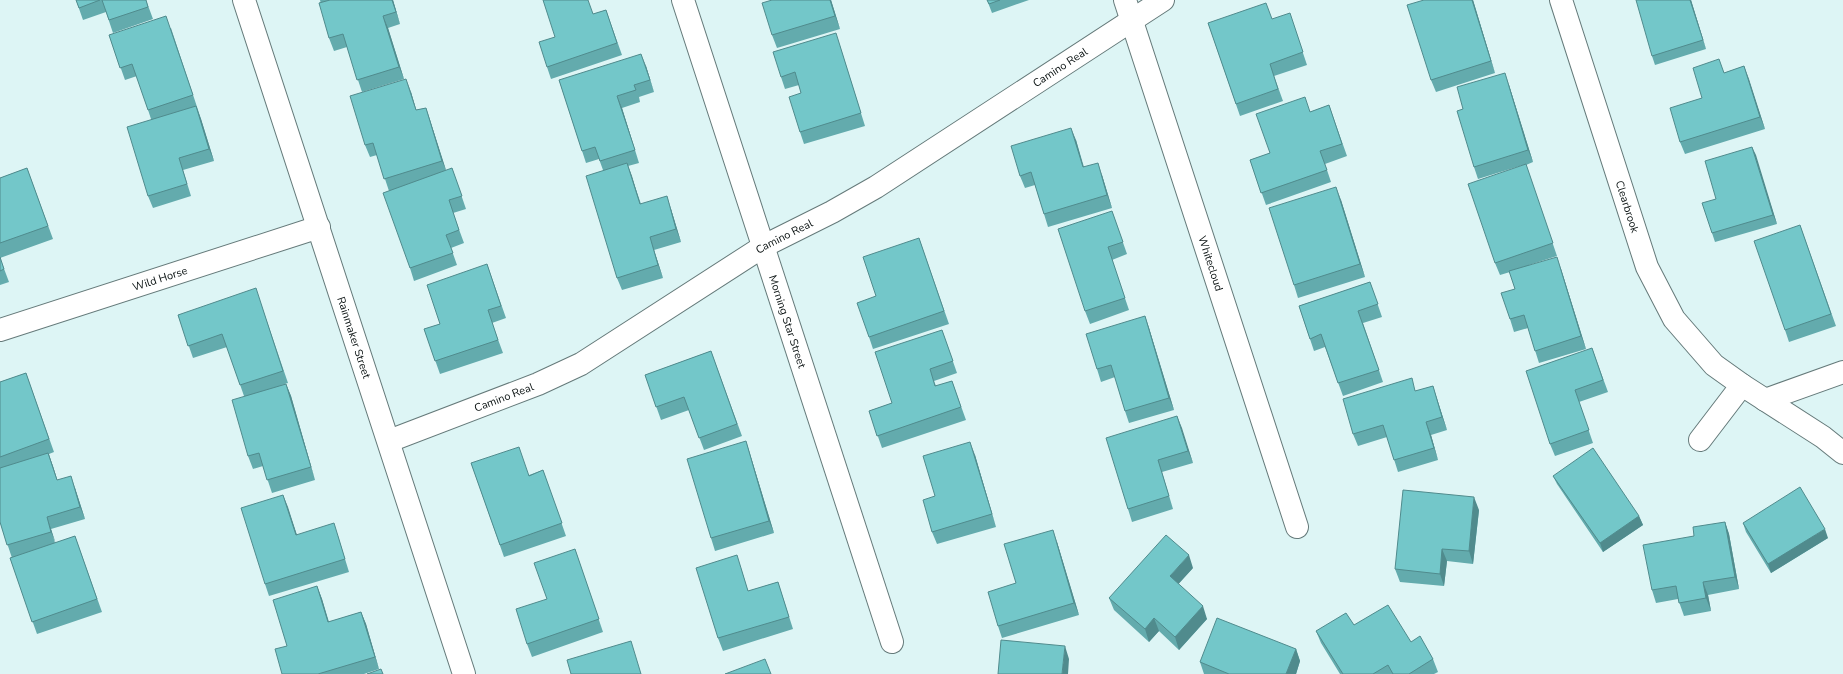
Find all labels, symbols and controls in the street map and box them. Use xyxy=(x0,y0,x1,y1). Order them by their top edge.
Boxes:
street label: Camino Real xyxy=(1030,44,1091,91)
street label: Clearbrook xyxy=(1612,179,1643,235)
street label: Camino Real xyxy=(753,215,816,258)
street label: Whitecloud xyxy=(1194,234,1227,293)
street label: Wild Horse xyxy=(131,263,189,295)
street label: Morning Star Street xyxy=(765,273,809,370)
street label: Rainmaker Street xyxy=(333,295,374,381)
street label: Camino Real xyxy=(472,379,537,416)

